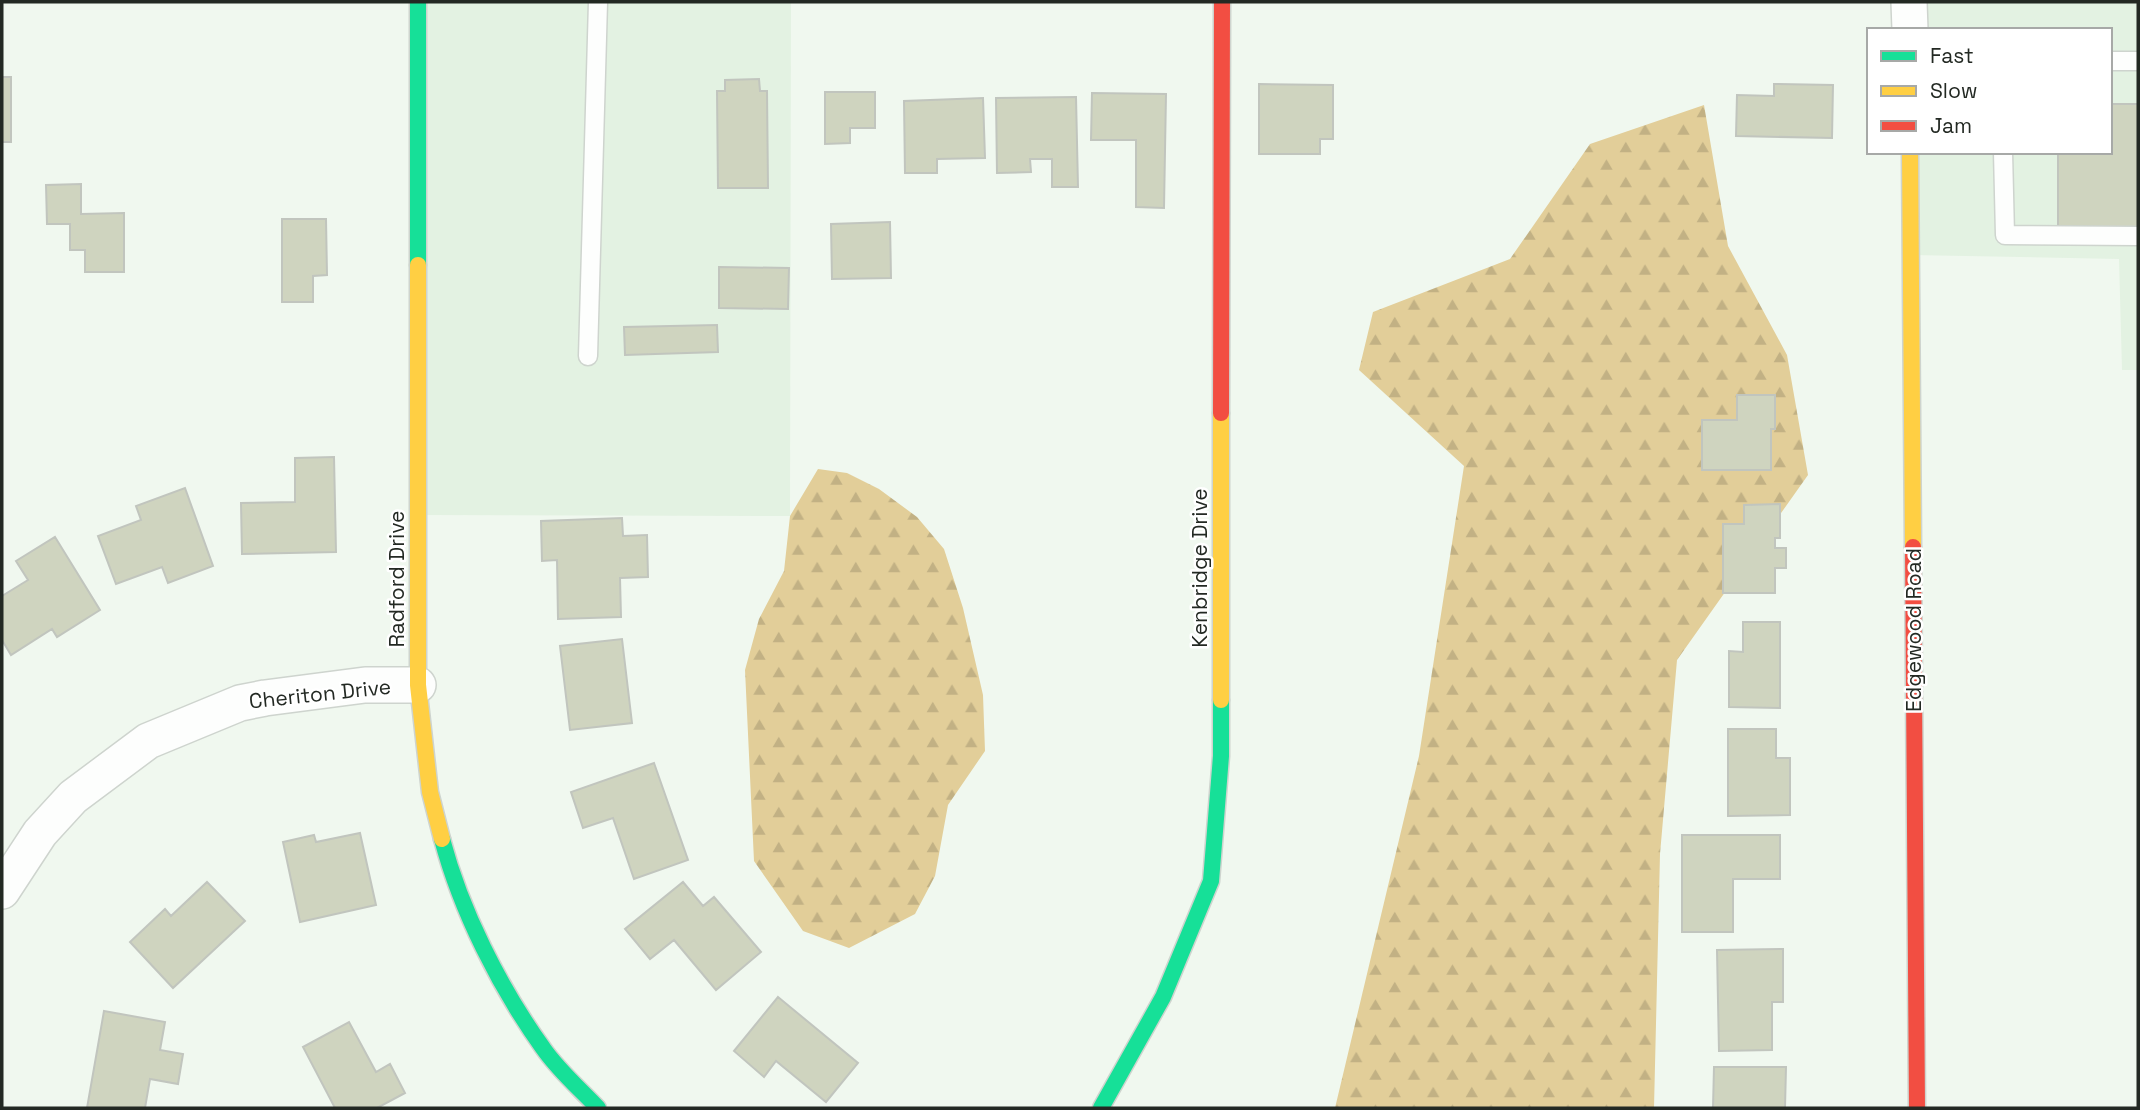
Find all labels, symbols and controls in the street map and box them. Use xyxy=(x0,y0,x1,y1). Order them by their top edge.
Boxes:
legend xyxy=(1867,28,2112,154)
text: Fast xyxy=(1930,42,1974,69)
text: Slow xyxy=(1930,77,1978,104)
text: Jam xyxy=(1930,112,1972,139)
street label: Kenbridge Drive xyxy=(1186,488,1213,648)
street label: Radford Drive xyxy=(383,510,410,648)
street label: Edgewood Road xyxy=(1900,548,1927,712)
street label: Cheriton Drive xyxy=(248,673,392,714)

